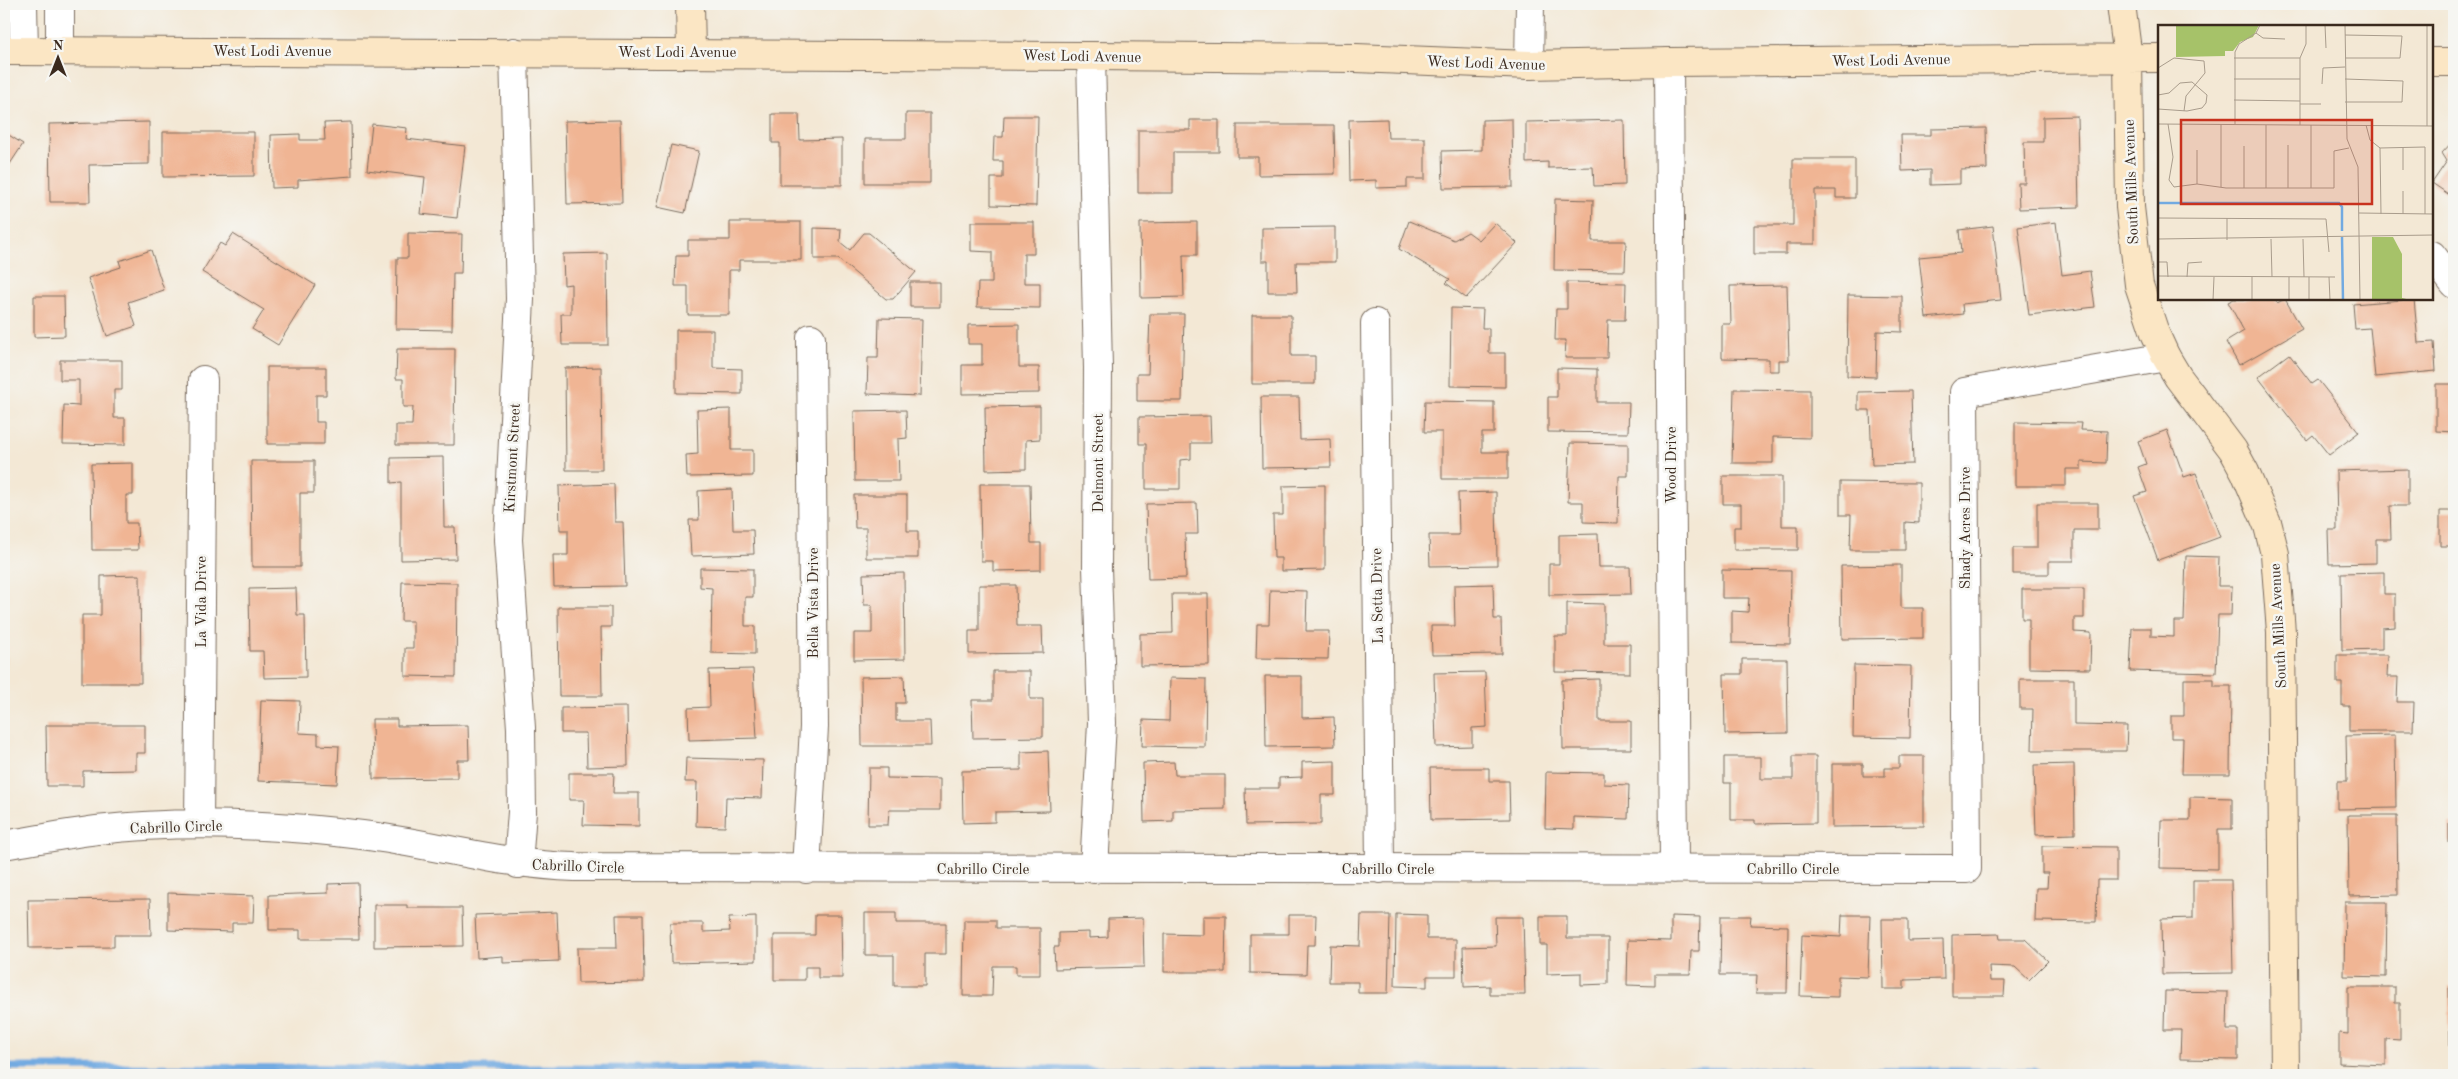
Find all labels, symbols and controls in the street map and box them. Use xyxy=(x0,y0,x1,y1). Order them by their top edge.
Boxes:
inset map xyxy=(2158,25,2433,300)
north arrow xyxy=(32,32,82,82)
text: N xyxy=(53,39,64,53)
street label: West Lodi Avenue xyxy=(213,45,331,60)
street label: West Lodi Avenue xyxy=(618,46,736,61)
street label: West Lodi Avenue xyxy=(1023,49,1142,66)
street label: West Lodi Avenue xyxy=(1832,53,1951,70)
street label: West Lodi Avenue xyxy=(1426,55,1546,74)
street label: South Mills Avenue xyxy=(2123,119,2142,245)
street label: Kirstmont Street xyxy=(503,403,524,513)
street label: Delmont Street xyxy=(1092,413,1107,513)
street label: Wood Drive xyxy=(1665,426,1680,504)
street label: Shady Acres Drive xyxy=(1959,467,1974,589)
street label: Bella Vista Drive xyxy=(807,547,822,659)
street label: La Setta Drive xyxy=(1370,548,1387,644)
street label: La Vida Drive xyxy=(195,556,210,648)
street label: South Mills Avenue xyxy=(2269,563,2290,689)
street label: Cabrillo Circle xyxy=(129,819,223,838)
street label: Cabrillo Circle xyxy=(531,858,625,877)
street label: Cabrillo Circle xyxy=(937,863,1030,878)
street label: Cabrillo Circle xyxy=(1342,863,1435,878)
street label: Cabrillo Circle xyxy=(1747,863,1840,878)

